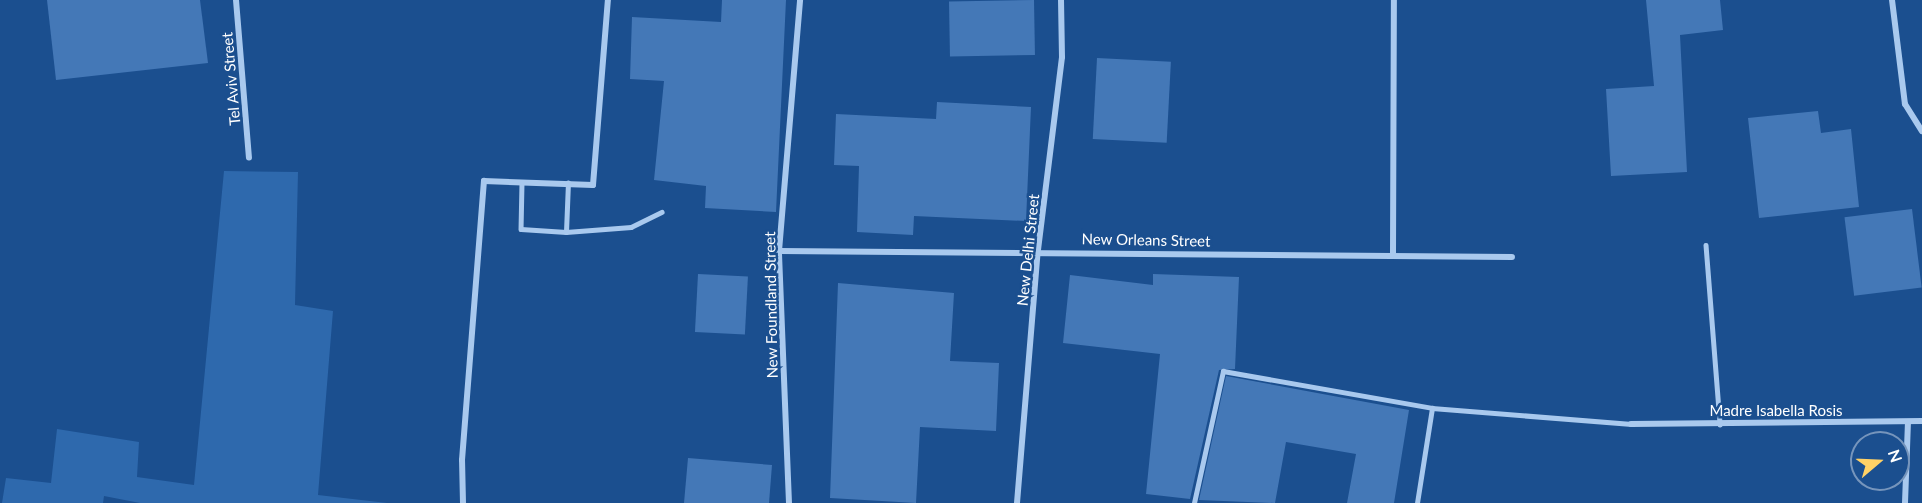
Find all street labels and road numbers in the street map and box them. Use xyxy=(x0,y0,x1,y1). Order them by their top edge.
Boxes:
street label: Tel Aviv Street xyxy=(218,31,244,127)
street label: New Delhi Street xyxy=(1013,193,1043,307)
street label: New Orleans Street xyxy=(1081,230,1211,250)
street label: New Foundland Street xyxy=(761,231,781,379)
street label: Madre Isabella Rosis xyxy=(1709,402,1843,420)

